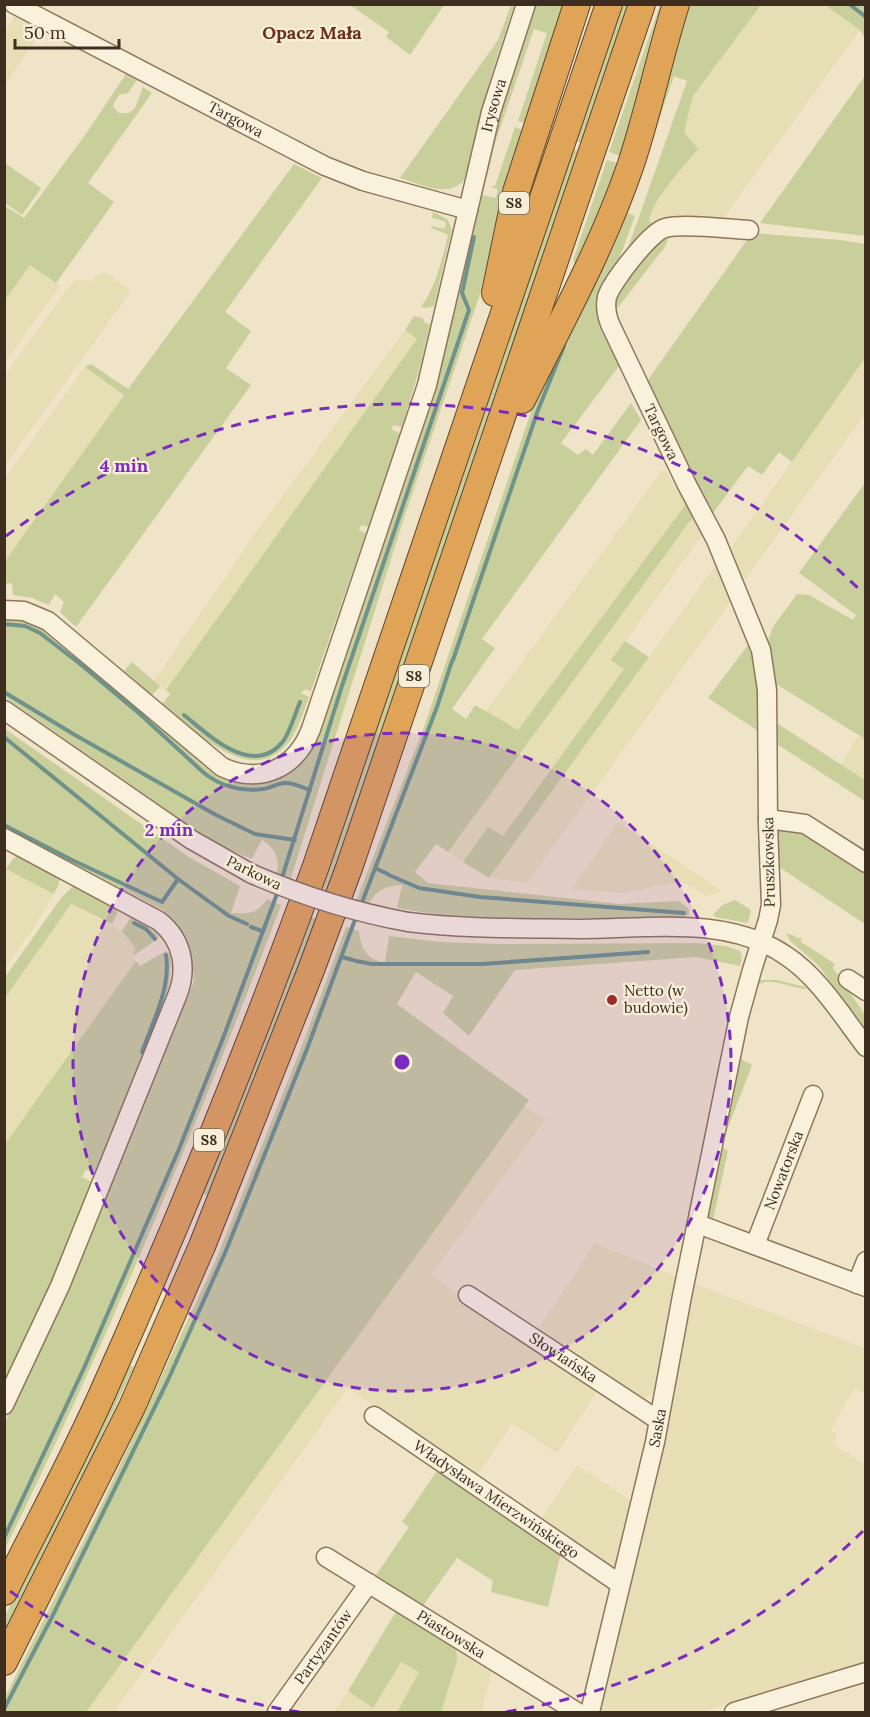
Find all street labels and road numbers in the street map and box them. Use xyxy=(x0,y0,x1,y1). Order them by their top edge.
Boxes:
street label: Irysowa xyxy=(477,76,510,134)
street label: Targowa xyxy=(205,97,267,141)
road number: S8 xyxy=(499,192,529,214)
street label: Targowa xyxy=(640,401,683,463)
road number: S8 xyxy=(399,665,429,687)
street label: Pruszkowska xyxy=(758,816,779,907)
street label: Parkowa xyxy=(223,851,285,894)
street label: Nowatorska xyxy=(760,1128,807,1212)
road number: S8 xyxy=(194,1129,224,1151)
street label: Słowiańska xyxy=(526,1328,601,1387)
street label: Saska xyxy=(644,1407,670,1449)
street label: Władysława Mierzwińskiego xyxy=(410,1436,583,1563)
street label: Partyzantów xyxy=(290,1605,356,1688)
street label: Piastowska xyxy=(413,1605,489,1662)

